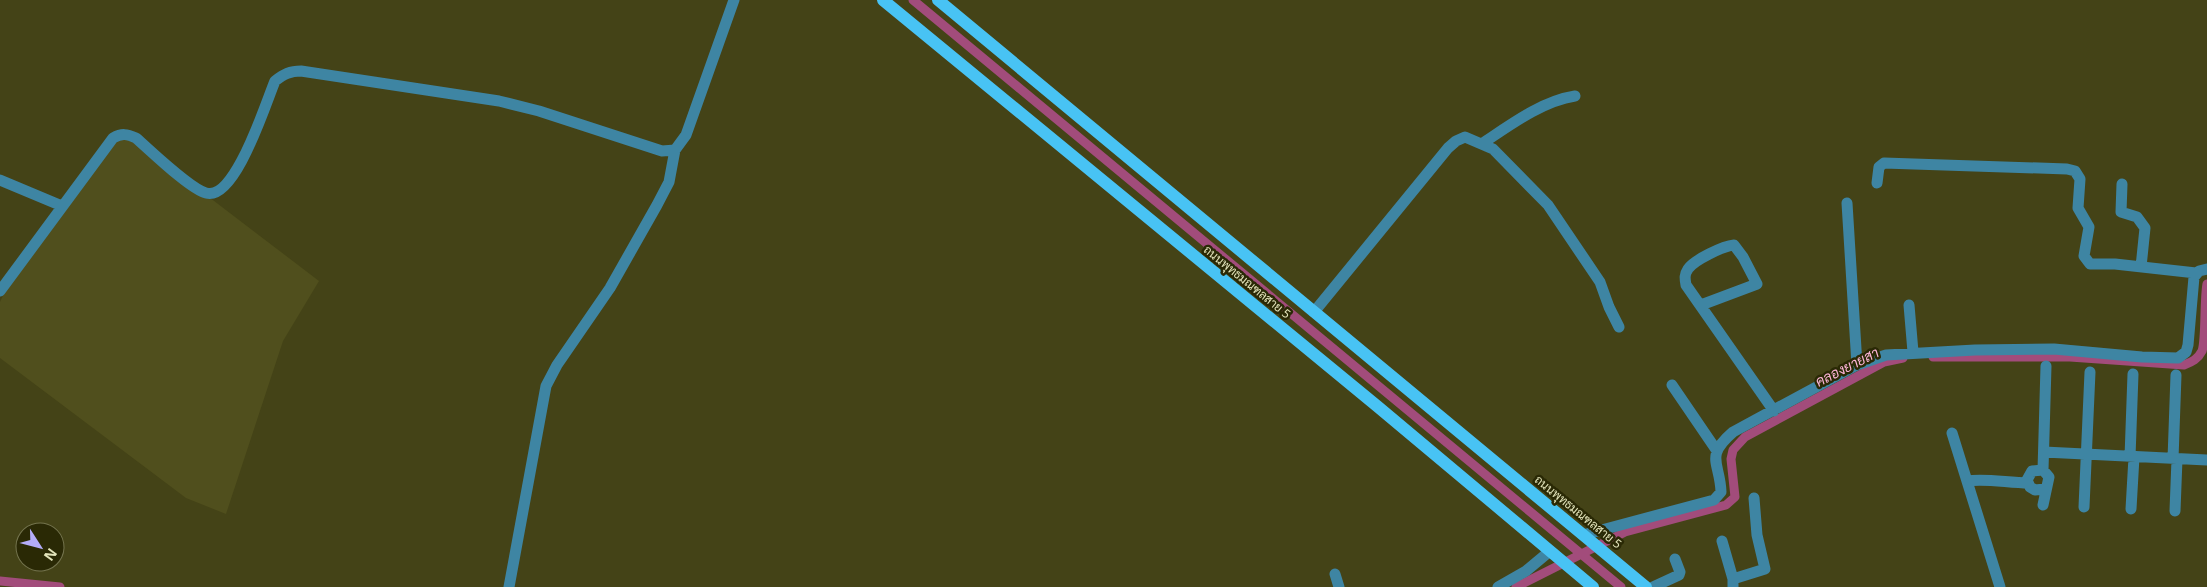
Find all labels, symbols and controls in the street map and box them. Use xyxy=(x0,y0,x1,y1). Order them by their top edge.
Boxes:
street label: ถนนพุทธมณฑลสาย 5 xyxy=(1199,241,1295,323)
water label: คลองยายสา xyxy=(1812,342,1882,391)
street label: ถนนพุทธมณฑลสาย 5 xyxy=(1530,471,1626,553)
north arrow xyxy=(15,522,65,572)
text: N xyxy=(40,545,62,565)

